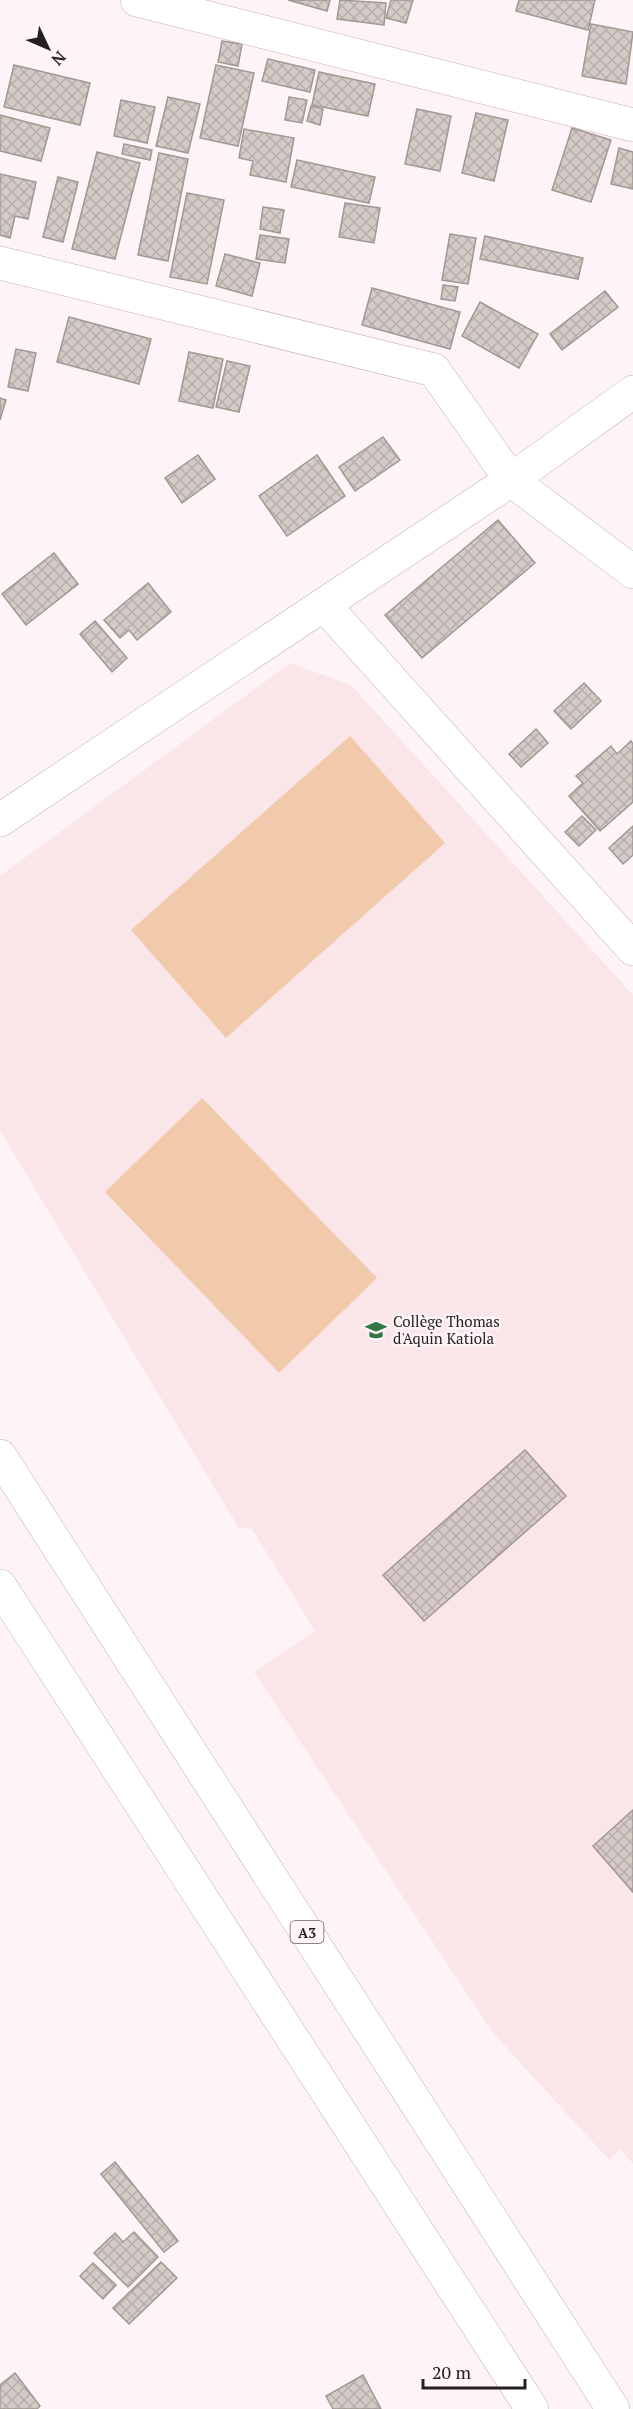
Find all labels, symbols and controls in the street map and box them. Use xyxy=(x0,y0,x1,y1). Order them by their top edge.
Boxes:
north arrow xyxy=(18,18,78,78)
text: N xyxy=(47,46,71,70)
place label: Collège Thomas d'Aquin Katiola xyxy=(393,1311,500,1348)
school or university icon: Collège Thomas d'Aquin Katiola xyxy=(364,1318,388,1342)
road number: A3 xyxy=(290,1921,324,1943)
scale bar xyxy=(423,2352,525,2390)
text: 20 m xyxy=(432,2360,472,2384)

